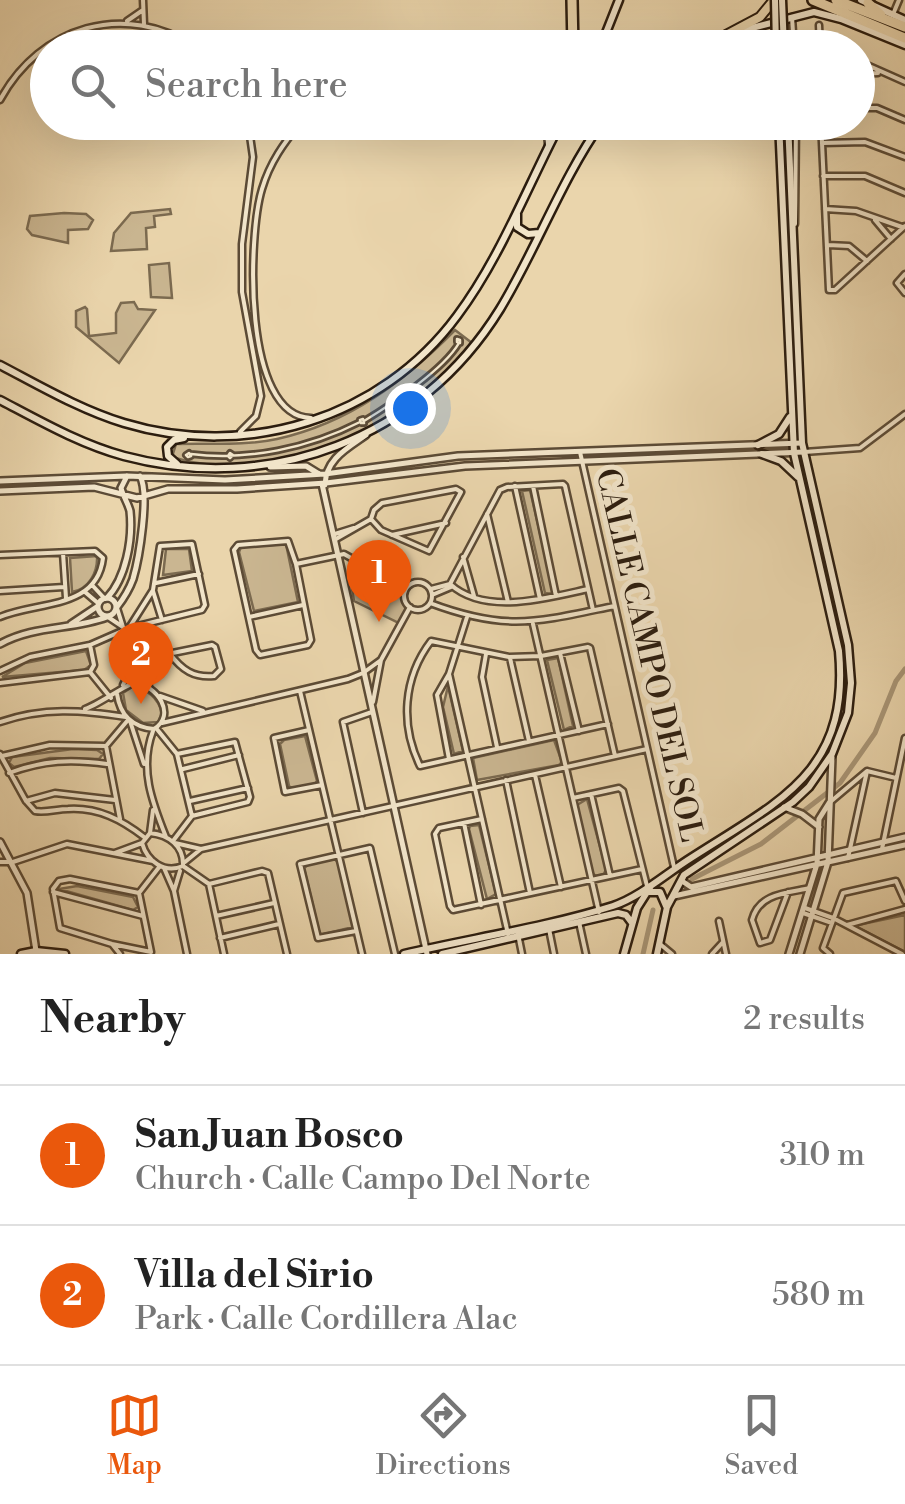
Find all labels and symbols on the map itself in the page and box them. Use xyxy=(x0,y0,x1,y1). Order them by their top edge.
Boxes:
your location xyxy=(385,383,436,434)
street label: CALLE CAMPO DEL SOL xyxy=(587,464,711,846)
pin: 1 xyxy=(346,540,412,622)
pin: 2 xyxy=(108,622,174,704)

